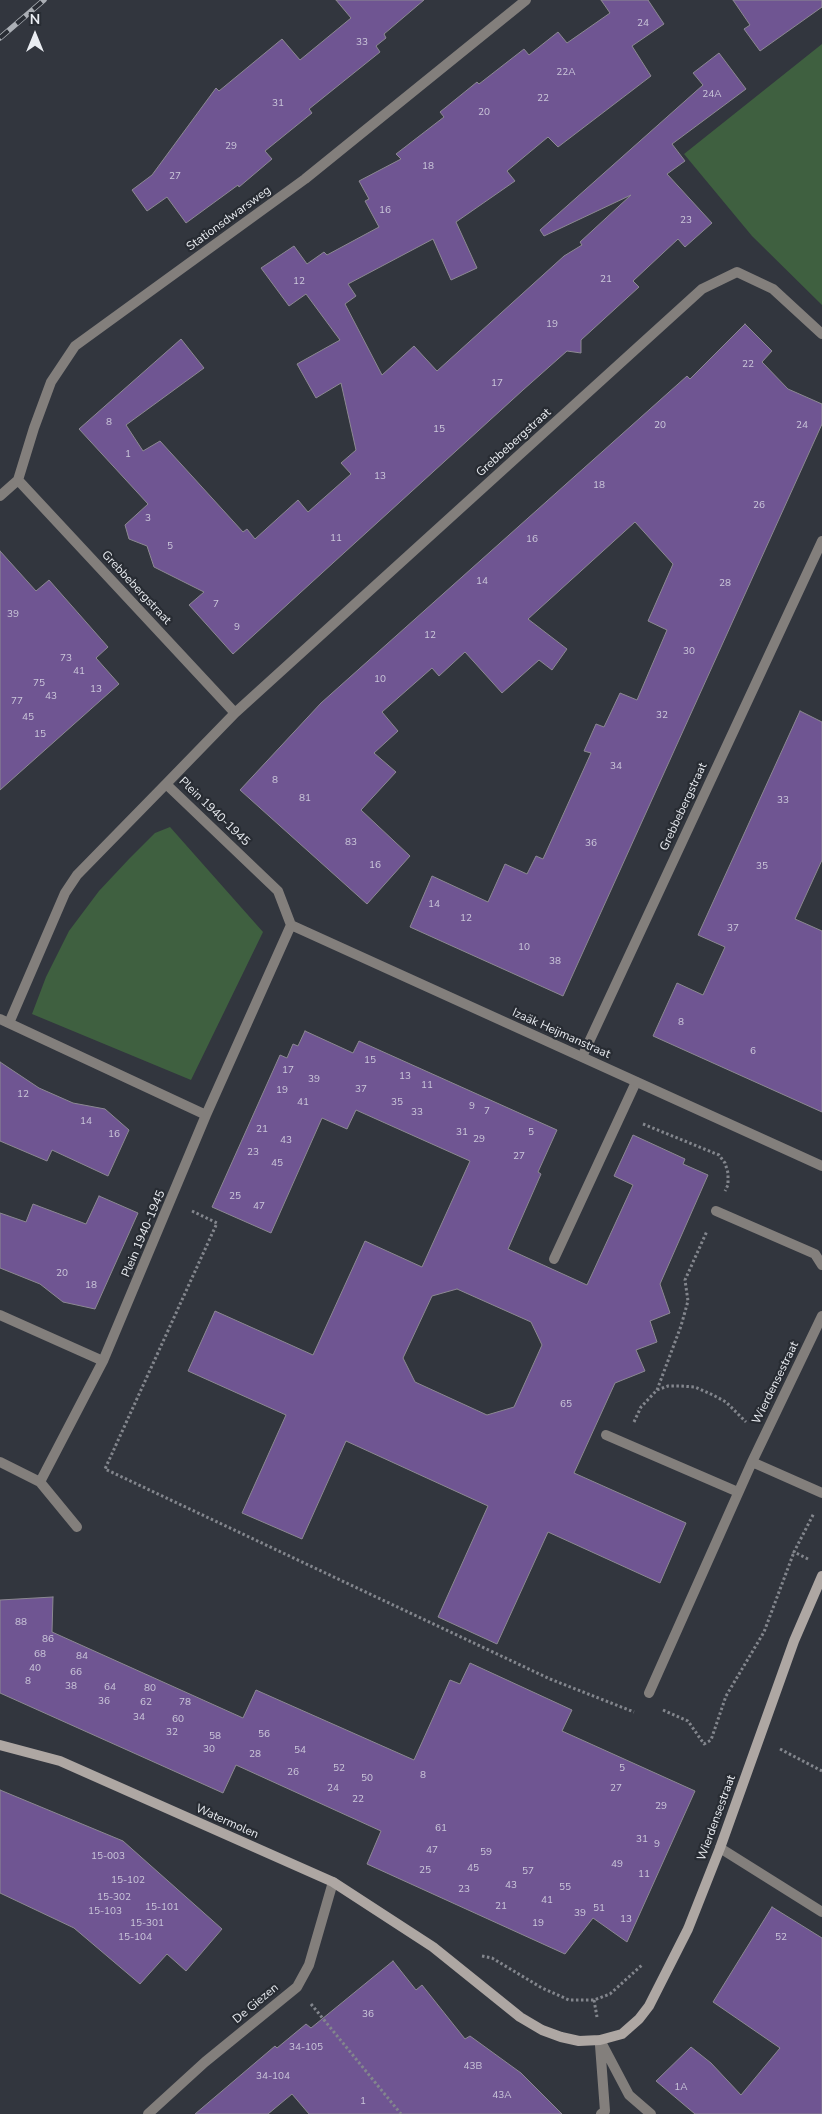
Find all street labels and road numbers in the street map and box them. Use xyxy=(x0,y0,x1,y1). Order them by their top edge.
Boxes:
street label: Stationsdwarsweg xyxy=(184,184,274,254)
street label: Grebbebergstraat xyxy=(474,406,554,480)
street label: Grebbebergstraat xyxy=(98,548,174,628)
street label: Grebbebergstraat xyxy=(657,761,711,853)
street label: Plein 1940-1945 xyxy=(176,775,252,849)
street label: Izaäk Heijmanstraat xyxy=(510,1006,612,1062)
street label: Plein 1940-1945 xyxy=(119,1188,169,1280)
street label: Wierdensestraat xyxy=(750,1339,802,1427)
street label: Wierdensestraat xyxy=(695,1773,739,1863)
street label: Watermolen xyxy=(193,1802,261,1842)
street label: De Giezen xyxy=(230,1981,282,2027)

